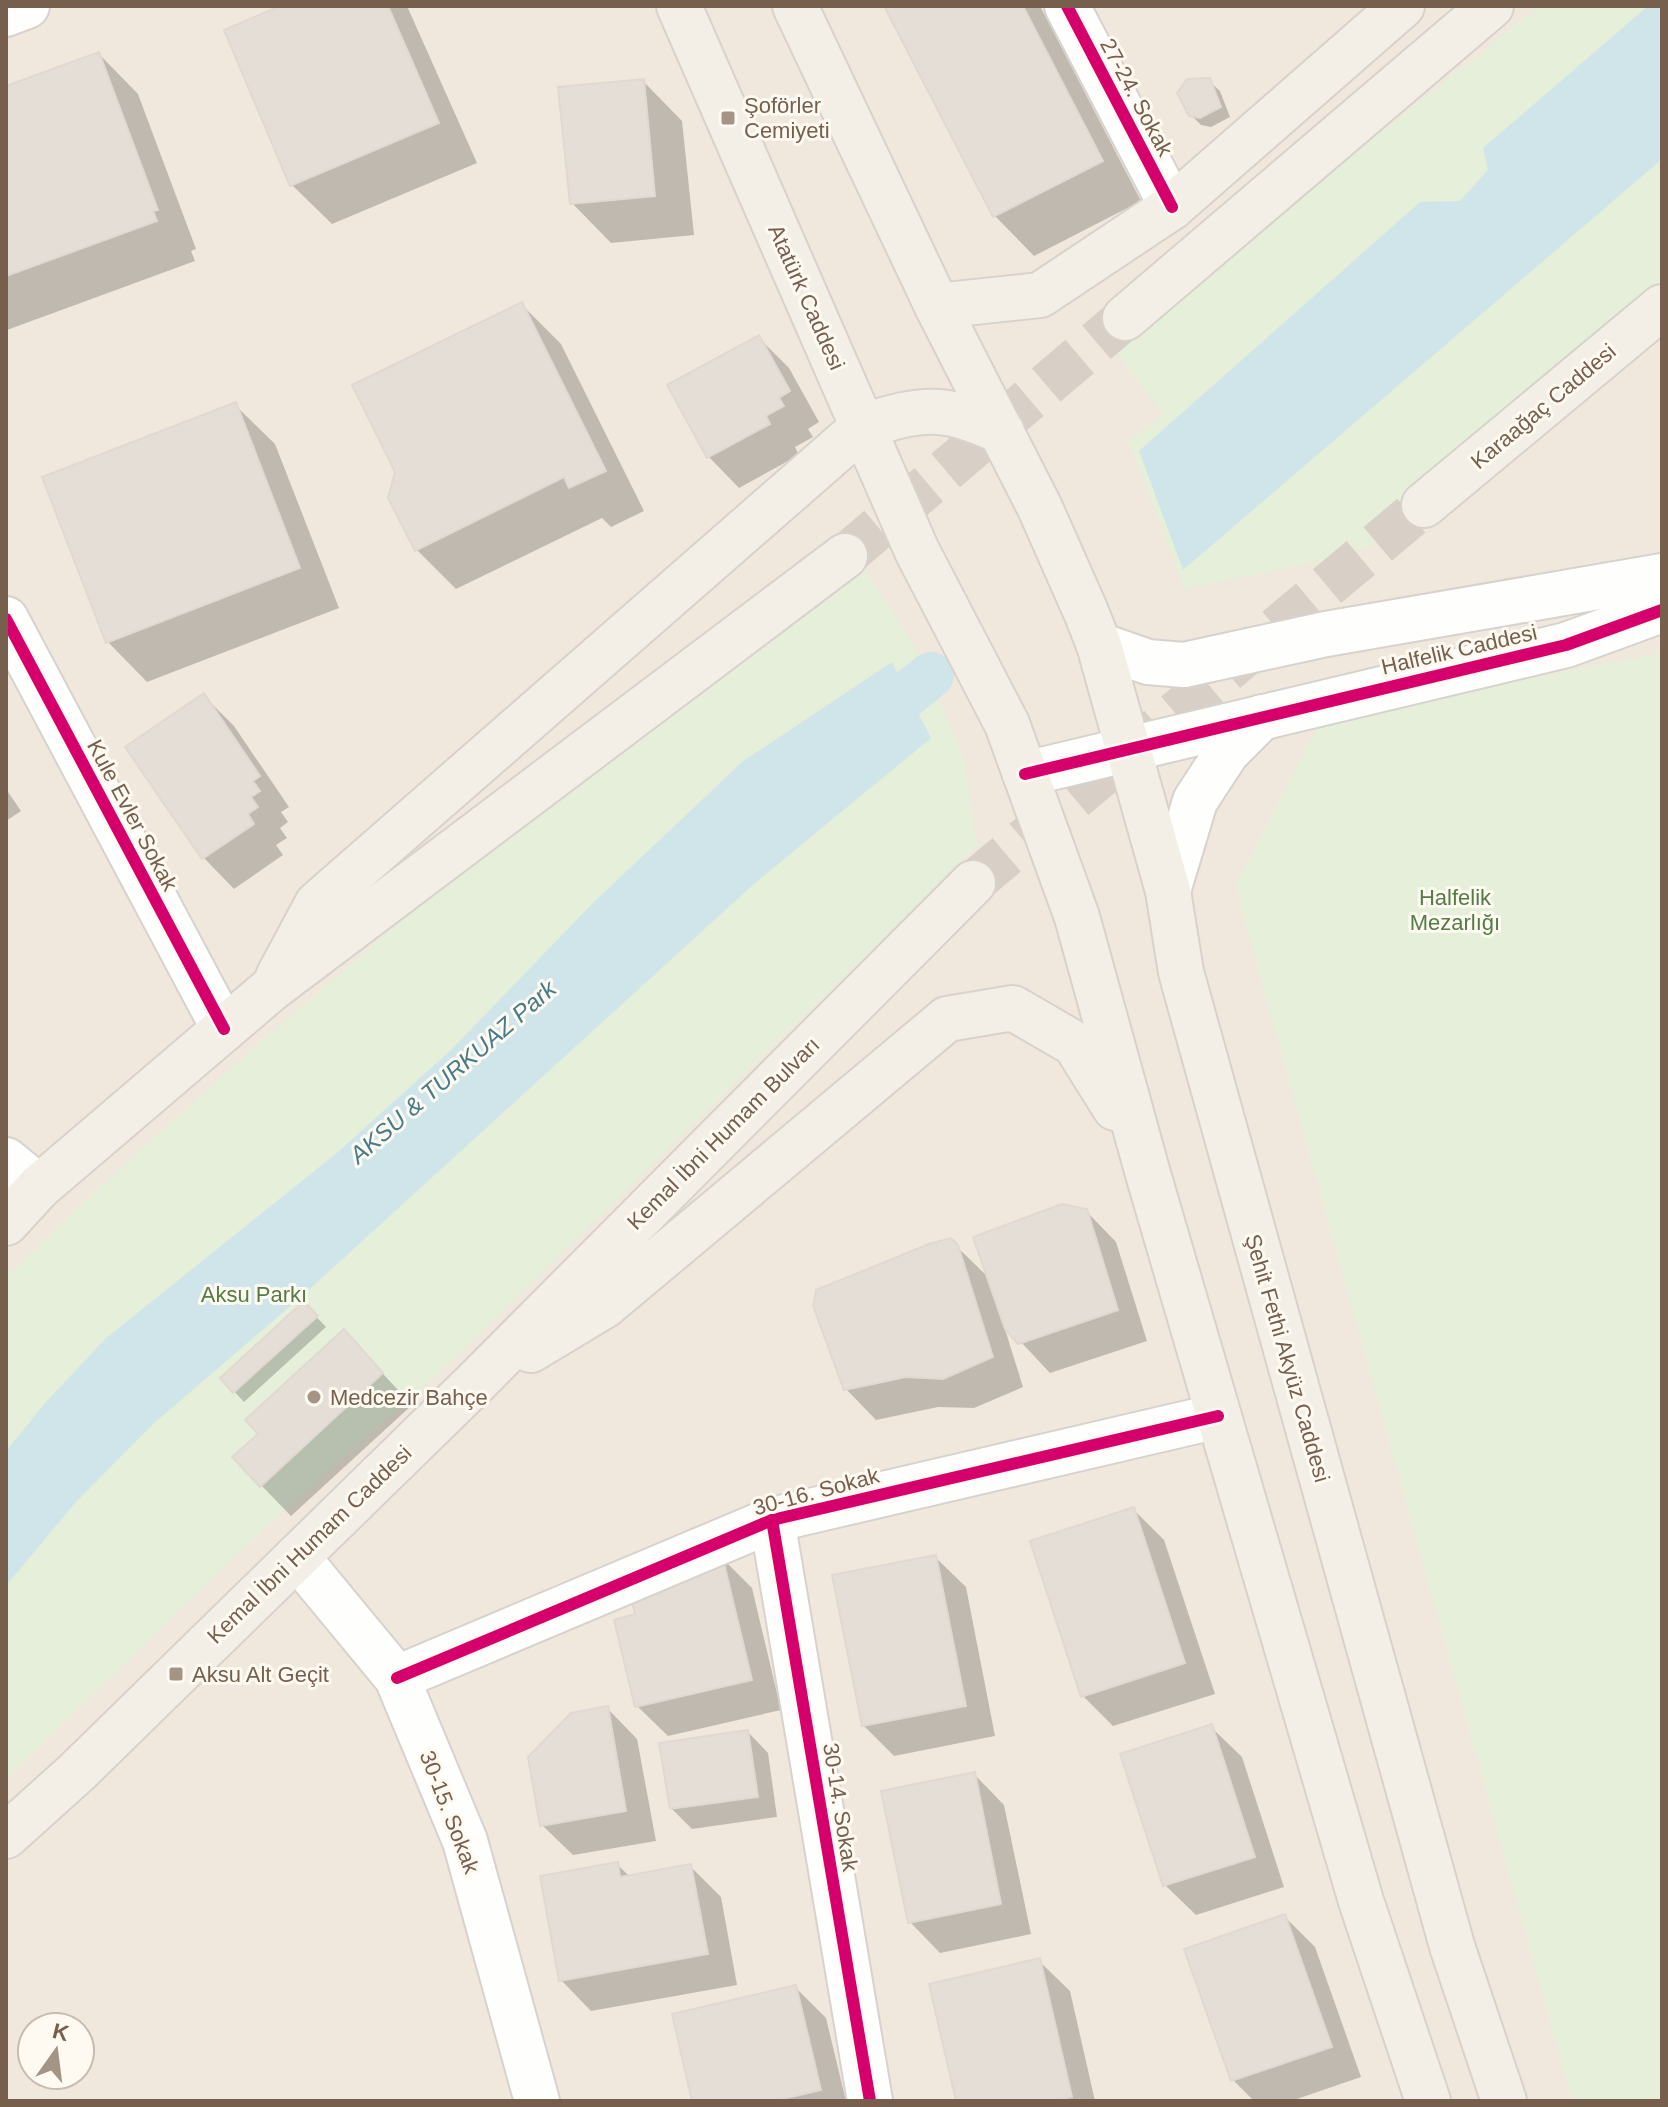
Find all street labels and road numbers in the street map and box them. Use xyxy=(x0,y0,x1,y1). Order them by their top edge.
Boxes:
street label: 27-24. Sokak xyxy=(1095,34,1178,161)
street label: Atatürk Caddesi xyxy=(763,221,850,374)
street label: Karaağaç Caddesi xyxy=(1466,339,1621,474)
street label: Halfelik Caddesi xyxy=(1379,619,1539,680)
street label: Kule Evler Sokak xyxy=(82,735,183,896)
street label: Kemal İbni Humam Bulvarı xyxy=(622,1032,825,1235)
street label: Şehit Fethi Akyüz Caddesi xyxy=(1240,1231,1335,1485)
street label: Kemal İbni Humam Caddesi xyxy=(202,1440,417,1648)
street label: 30-16. Sokak xyxy=(750,1462,883,1520)
street label: 30-14. Sokak xyxy=(818,1741,863,1874)
street label: 30-15. Sokak xyxy=(415,1747,485,1878)

